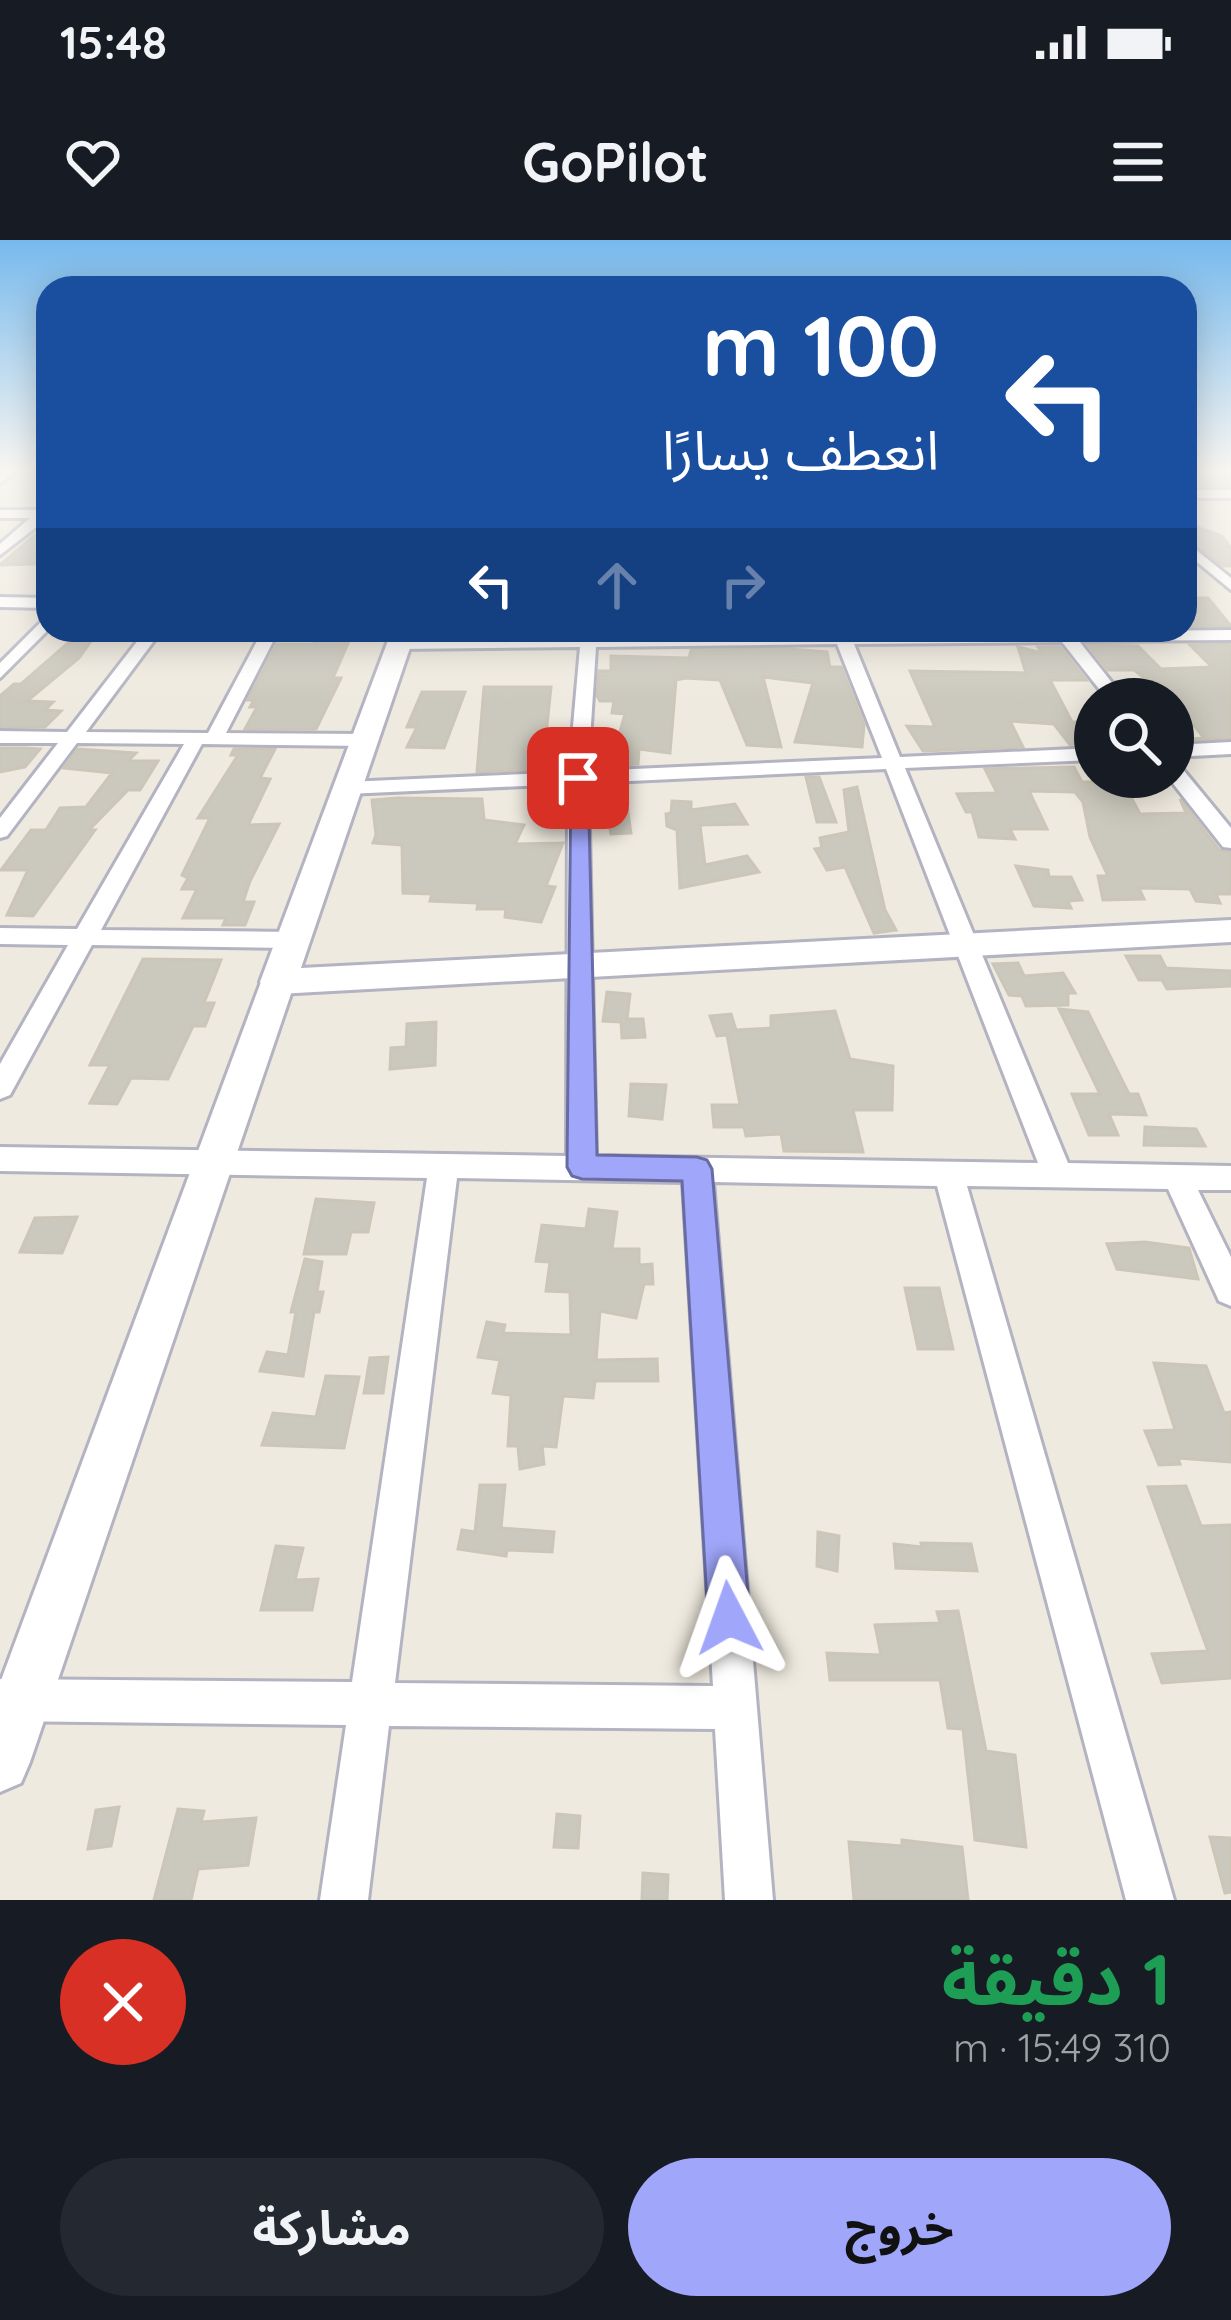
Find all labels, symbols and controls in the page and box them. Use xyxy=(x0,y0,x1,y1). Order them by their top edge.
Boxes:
text: 15:48 xyxy=(60,14,167,70)
text: GoPilot xyxy=(522,128,709,196)
icon: heart xyxy=(60,129,126,195)
icon: menu xyxy=(1105,129,1171,195)
text: 100 m xyxy=(702,292,939,397)
icon: left xyxy=(981,324,1137,480)
text: انعطف يسارًا xyxy=(662,416,939,484)
icon: left xyxy=(458,552,524,618)
icon: ahead xyxy=(584,552,650,618)
icon: right xyxy=(710,552,776,618)
map controls xyxy=(1074,678,1194,798)
button: search xyxy=(1074,678,1194,798)
pin xyxy=(527,727,629,829)
icon: arrive xyxy=(545,745,611,811)
position arrow xyxy=(666,1555,792,1681)
text: 1 دقيقة xyxy=(942,1933,1171,2023)
button: close xyxy=(60,1939,186,2065)
text: 310 m · 15:49 xyxy=(953,2023,1171,2072)
button: مشاركة xyxy=(60,2158,604,2296)
button: خروج xyxy=(628,2158,1171,2296)

